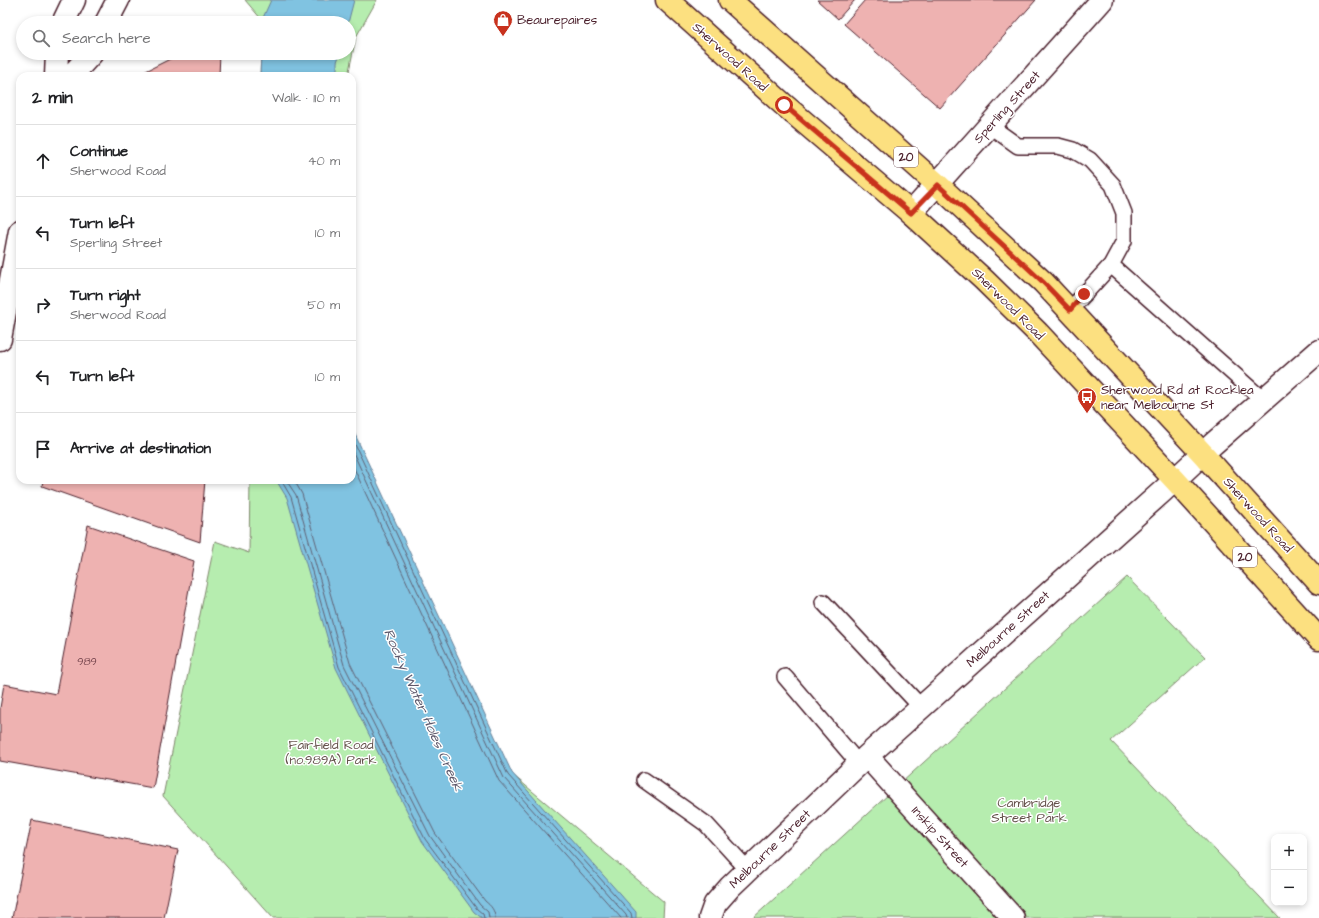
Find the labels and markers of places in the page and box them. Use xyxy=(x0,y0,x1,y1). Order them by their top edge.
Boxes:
shop icon: Beaurepaires xyxy=(492,9,514,37)
place label: Beaurepaires xyxy=(517,11,598,29)
place label: Sherwood Rd at Rocklea near Melbourne St xyxy=(1101,381,1254,414)
bus stop icon: Sherwood Rd at Rocklea near Melbourne St xyxy=(1076,386,1098,414)

